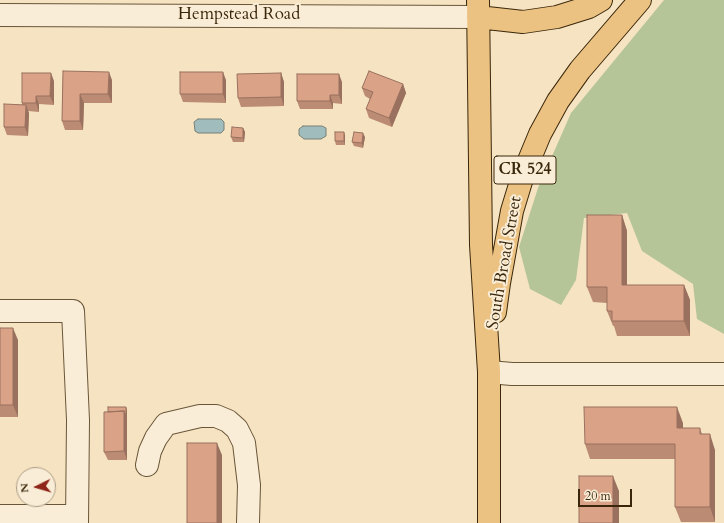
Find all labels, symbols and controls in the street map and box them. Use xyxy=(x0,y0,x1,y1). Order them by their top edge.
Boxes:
street label: Hempstead Road xyxy=(178,5,300,25)
road number: CR 524 xyxy=(494,156,556,184)
street label: South Broad Street xyxy=(483,195,527,331)
north arrow xyxy=(16,467,56,507)
scale bar xyxy=(580,481,634,507)
text: N xyxy=(17,483,32,493)
text: 20 m xyxy=(585,488,611,504)

